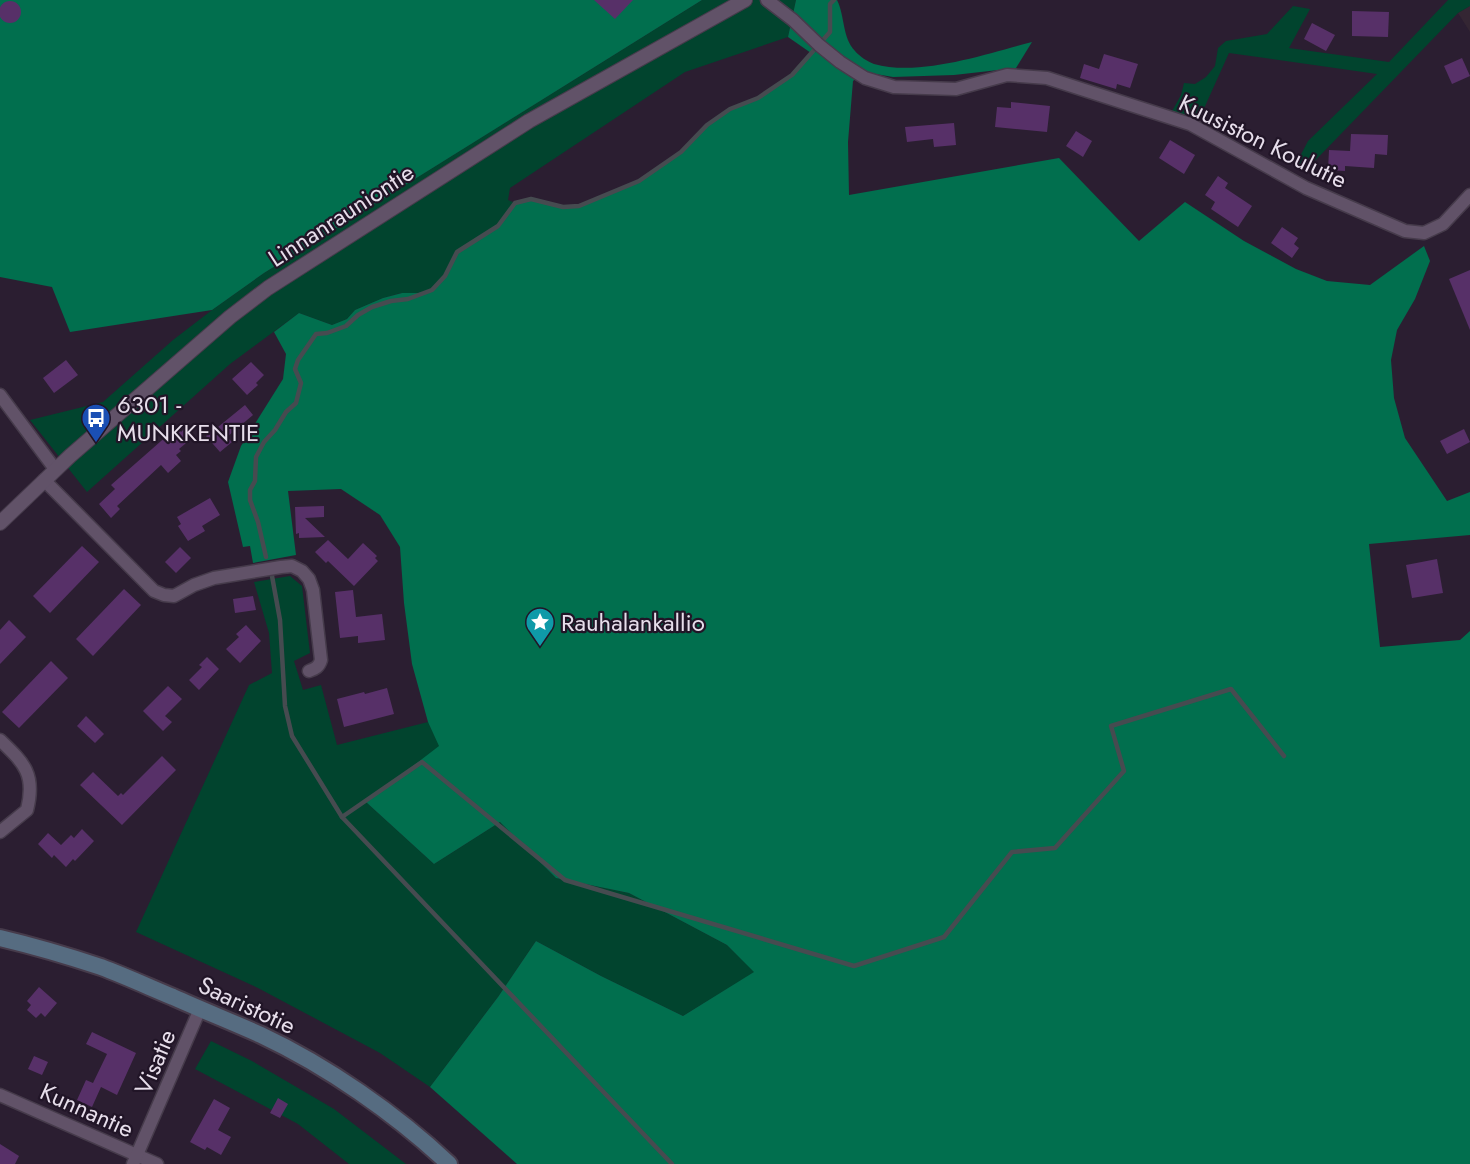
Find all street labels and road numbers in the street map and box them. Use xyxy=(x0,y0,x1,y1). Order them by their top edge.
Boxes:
street label: Kuusiston Koulutie xyxy=(1173,85,1353,197)
street label: Linnanrauniontie xyxy=(261,155,421,275)
street label: Saaristotie xyxy=(193,967,301,1043)
street label: Visatie xyxy=(126,1024,184,1100)
street label: Kunnantie xyxy=(35,1074,139,1146)

